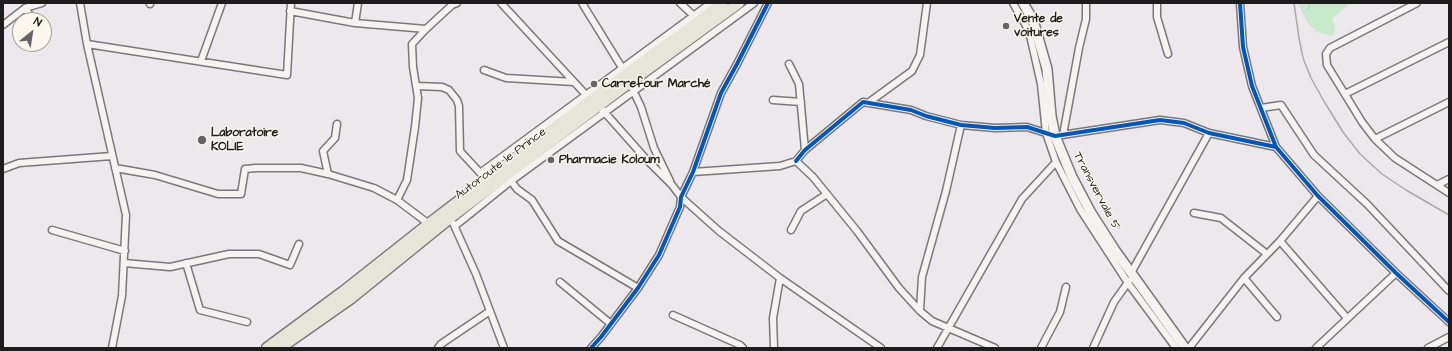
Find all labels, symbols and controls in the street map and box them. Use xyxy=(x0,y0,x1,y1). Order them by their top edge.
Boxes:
north arrow xyxy=(12,12,52,52)
place label: Vente de voitures xyxy=(1014,12,1063,40)
text: N xyxy=(31,14,44,30)
marker: Vente de voitures xyxy=(1001,21,1011,31)
place label: Carrefour Marché xyxy=(602,77,710,91)
marker: Carrefour Marché xyxy=(589,79,599,89)
street label: Autoroute le Prince xyxy=(453,125,549,203)
place label: Laboratoire KOLIE xyxy=(211,126,278,154)
marker: Laboratoire KOLIE xyxy=(196,134,208,146)
street label: Transvervale 5 xyxy=(1070,150,1122,232)
place label: Pharmacie Koloum xyxy=(559,153,660,167)
marker: Pharmacie Koloum xyxy=(546,155,556,165)

